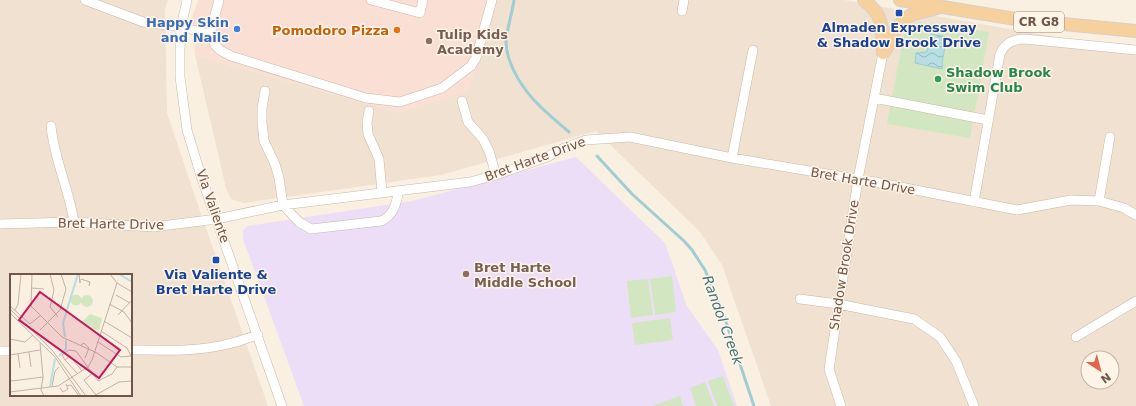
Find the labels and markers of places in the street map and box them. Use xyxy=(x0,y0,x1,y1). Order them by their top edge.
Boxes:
marker: Almaden Expressway & Shadow Brook Drive xyxy=(894,8,904,18)
place label: Happy Skin and Nails xyxy=(146,15,229,45)
place label: Almaden Expressway & Shadow Brook Drive xyxy=(817,20,981,50)
place label: Pomodoro Pizza xyxy=(272,23,389,38)
marker: Happy Skin and Nails xyxy=(232,24,242,34)
marker: Pomodoro Pizza xyxy=(392,25,402,35)
place label: Tulip Kids Academy xyxy=(437,27,508,57)
marker: Tulip Kids Academy xyxy=(424,36,434,46)
place label: Shadow Brook Swim Club xyxy=(946,65,1051,95)
marker: Shadow Brook Swim Club xyxy=(933,74,943,84)
marker: Via Valiente & Bret Harte Drive xyxy=(211,255,221,265)
place label: Bret Harte Middle School xyxy=(474,260,576,290)
place label: Via Valiente & Bret Harte Drive xyxy=(156,267,276,297)
marker: Bret Harte Middle School xyxy=(461,269,471,279)

